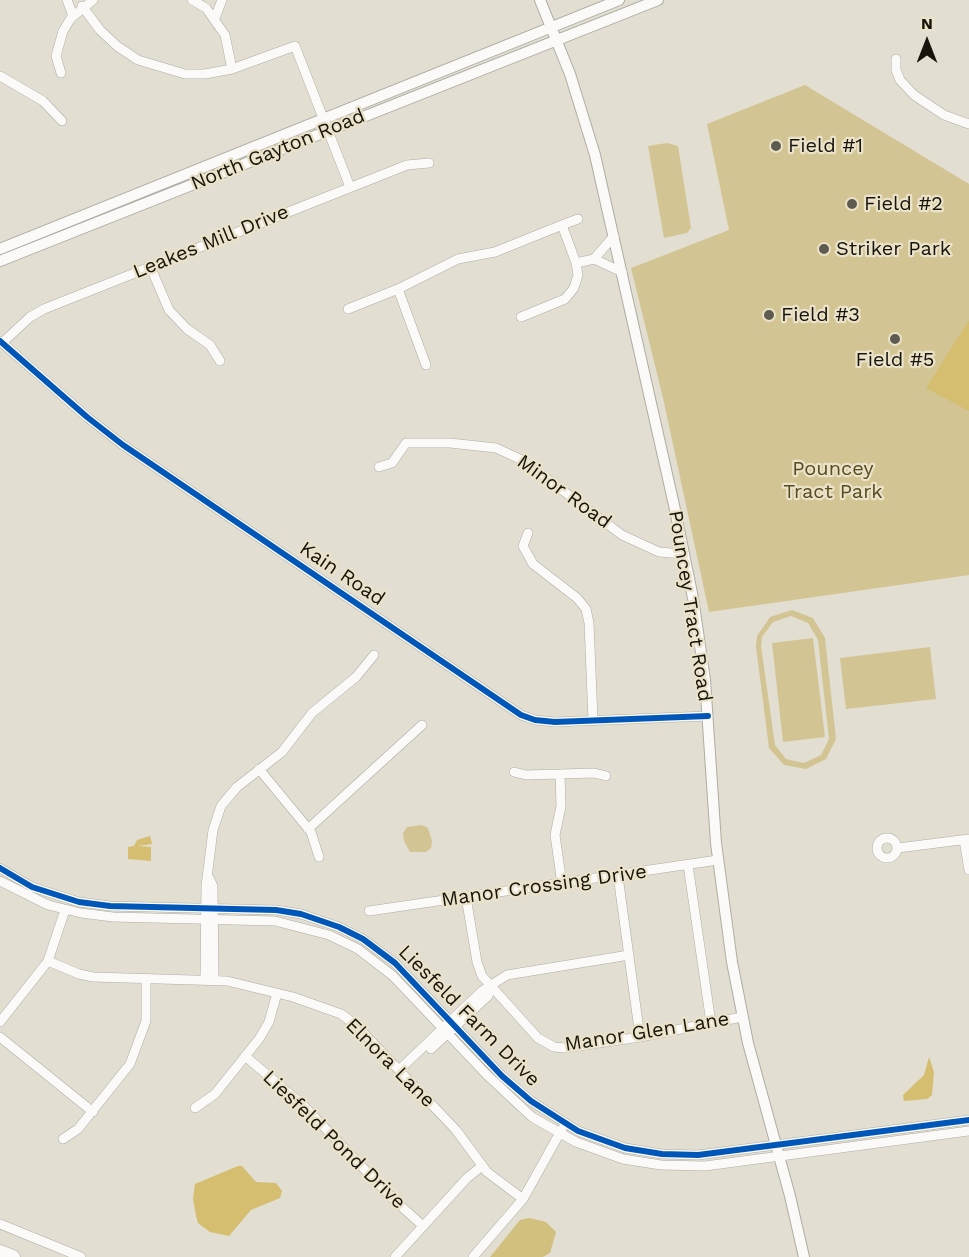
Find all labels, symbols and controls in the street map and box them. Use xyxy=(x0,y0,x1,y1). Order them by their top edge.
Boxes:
north arrow xyxy=(897,12,957,72)
text: N xyxy=(921,14,933,33)
street label: North Gayton Road xyxy=(187,104,369,196)
place label: Field #1 xyxy=(788,134,863,158)
marker: Field #1 xyxy=(769,139,783,153)
place label: Field #2 xyxy=(864,192,943,216)
marker: Field #2 xyxy=(845,197,859,211)
street label: Leakes Mill Drive xyxy=(130,200,292,284)
place label: Striker Park xyxy=(836,237,951,261)
marker: Striker Park xyxy=(817,242,831,256)
place label: Field #3 xyxy=(781,303,860,327)
marker: Field #3 xyxy=(762,308,776,322)
marker: Field #5 xyxy=(888,332,902,346)
place label: Field #5 xyxy=(856,348,934,372)
street label: Minor Road xyxy=(512,450,616,534)
park label: Pouncey Tract Park xyxy=(783,457,883,504)
street label: Pouncey Tract Road xyxy=(663,509,717,703)
street label: Kain Road xyxy=(295,537,389,611)
street label: Manor Crossing Drive xyxy=(440,860,648,912)
street label: Liesfeld Farm Drive xyxy=(393,940,545,1092)
street label: Manor Glen Lane xyxy=(563,1007,731,1057)
street label: Elnora Lane xyxy=(340,1013,440,1113)
street label: Liesfeld Pond Drive xyxy=(258,1066,410,1214)

